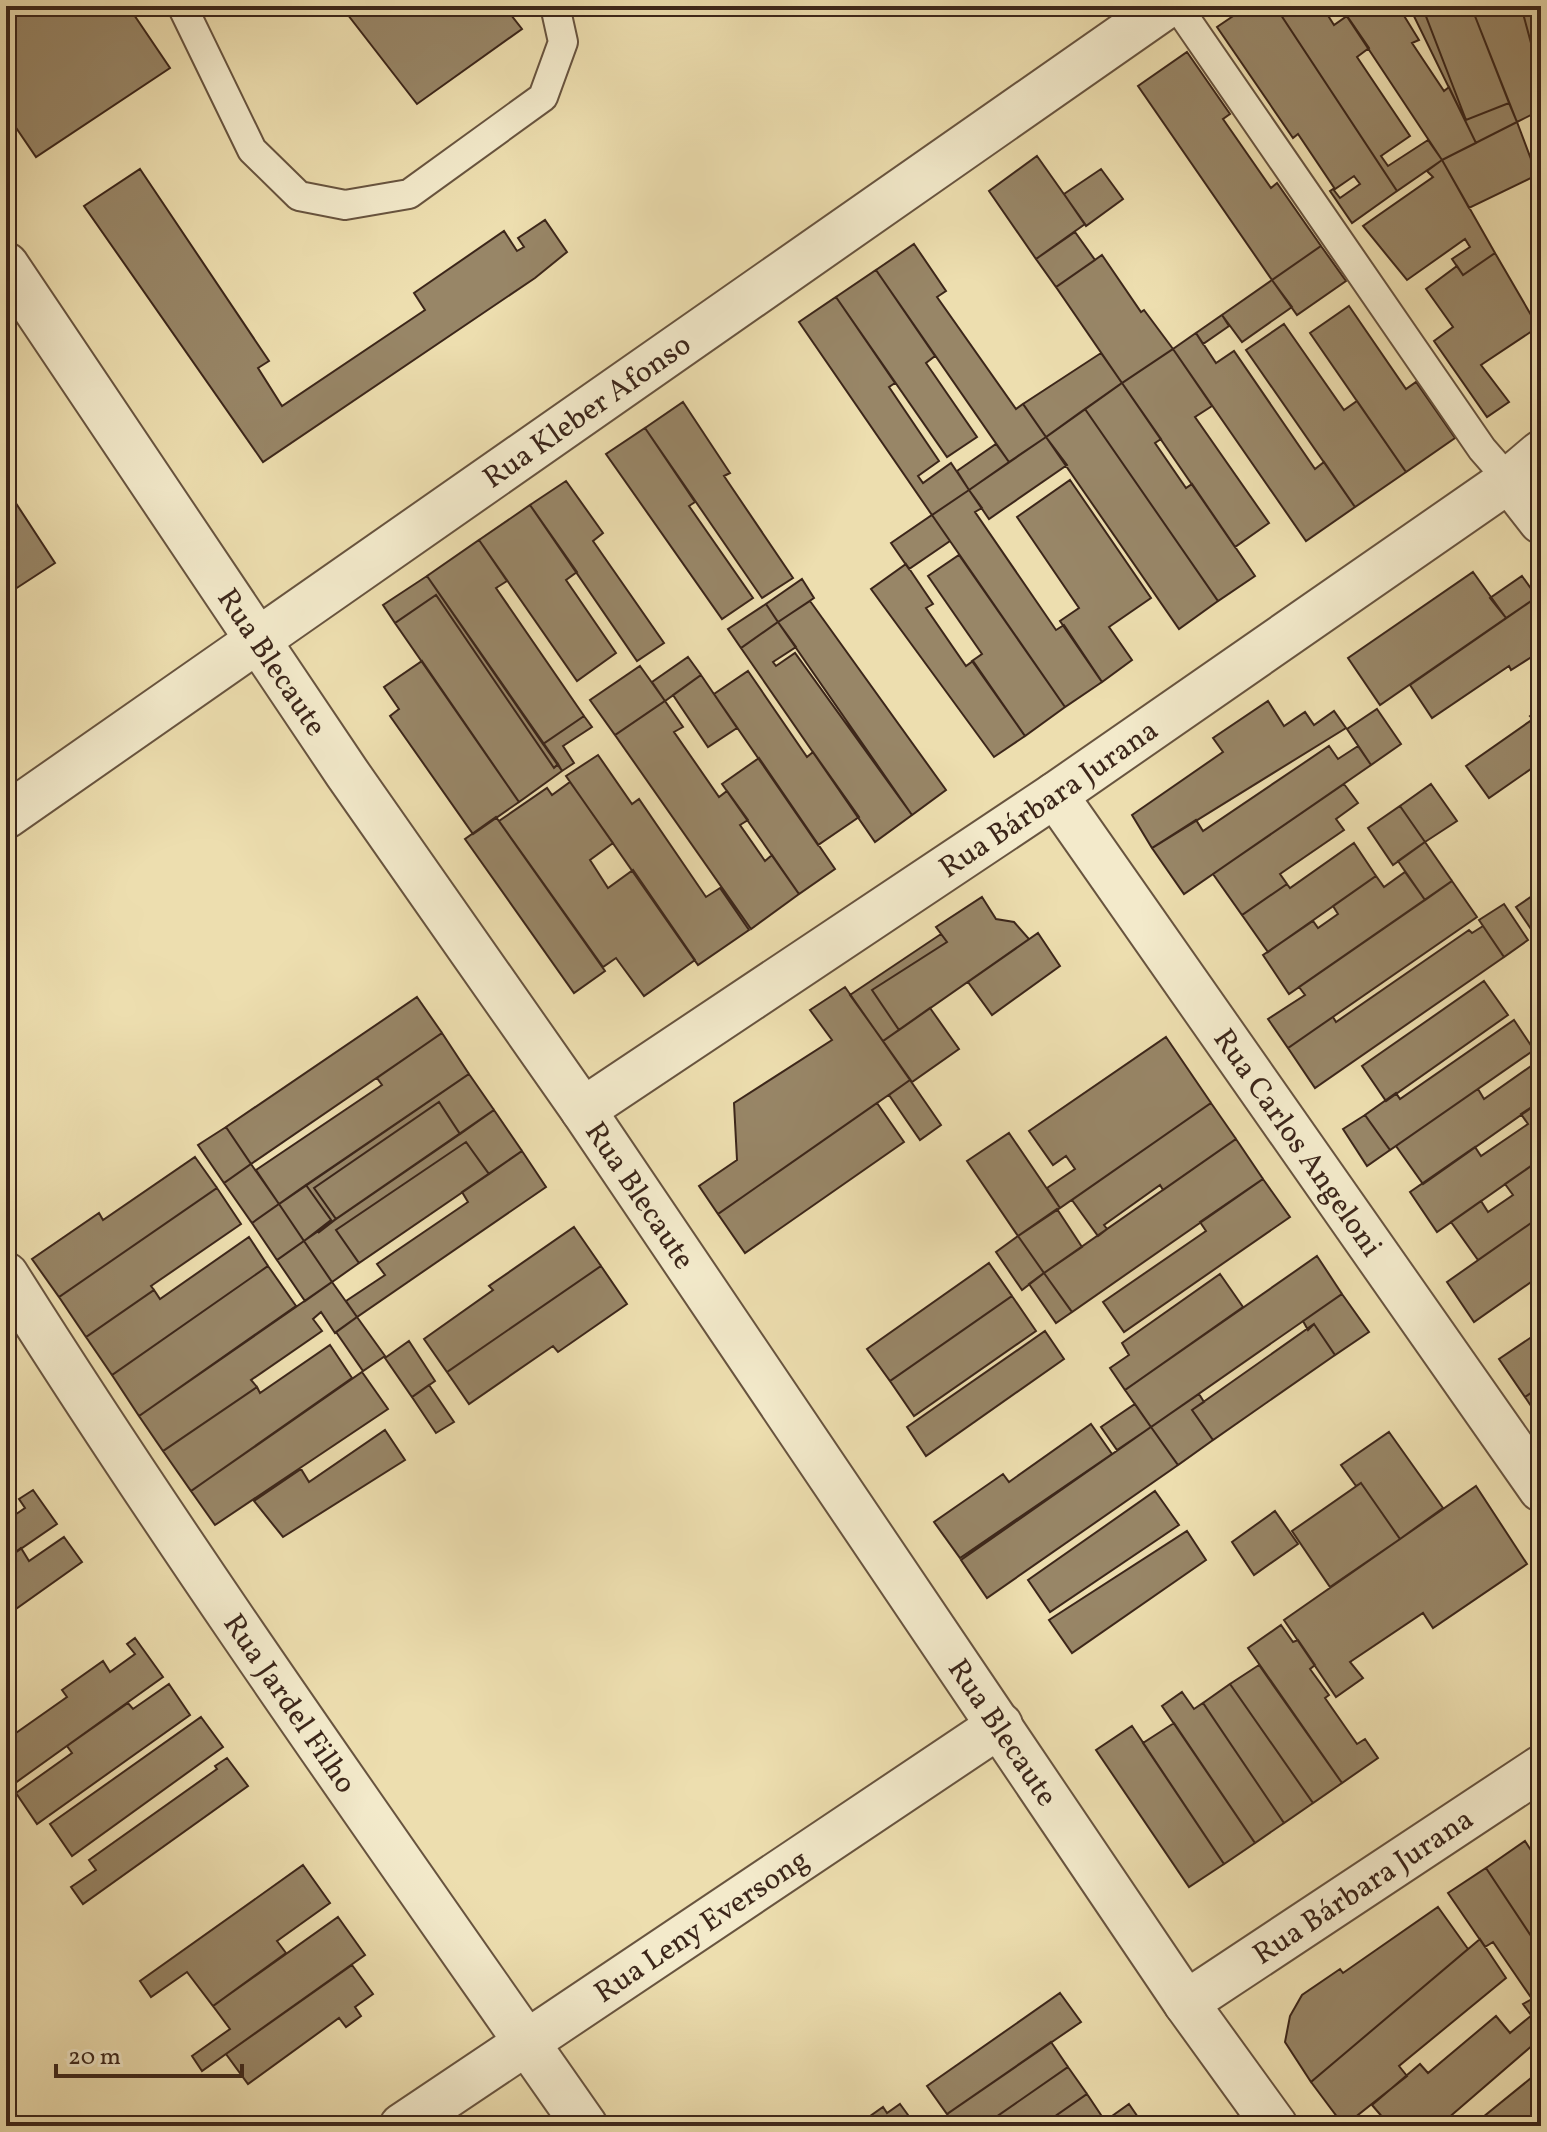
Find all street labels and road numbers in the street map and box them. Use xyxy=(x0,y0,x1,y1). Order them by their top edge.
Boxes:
street label: Rua Kleber Afonso xyxy=(475,325,700,500)
street label: Rua Blecaute xyxy=(206,581,336,745)
street label: Rua Bárbara Jurana xyxy=(931,710,1167,890)
street label: Rua Carlos Angeloni xyxy=(1202,1021,1391,1266)
street label: Rua Blecaute xyxy=(574,1114,704,1279)
street label: Rua Jardel Filho xyxy=(212,1606,365,1803)
street label: Rua Blecaute xyxy=(936,1651,1066,1816)
street label: Rua Bárbara Jurana xyxy=(1245,1799,1483,1976)
street label: Rua Leny Eversong xyxy=(587,1840,818,2014)

